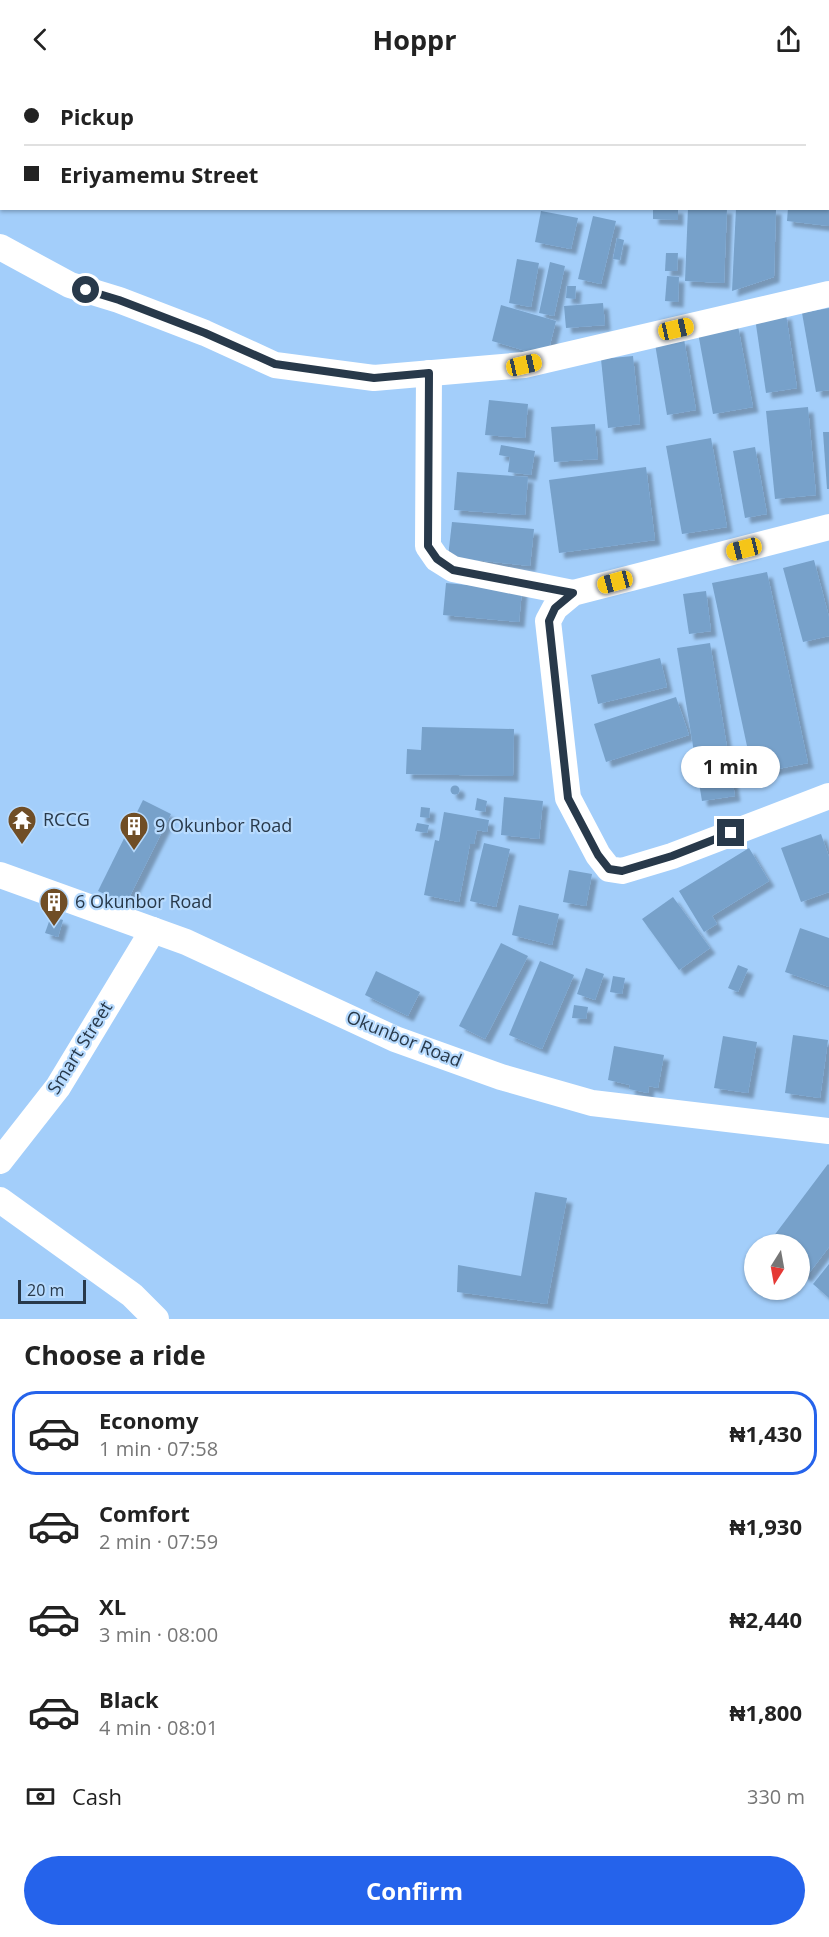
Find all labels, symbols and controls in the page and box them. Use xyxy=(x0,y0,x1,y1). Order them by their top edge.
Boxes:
text: Hoppr xyxy=(373,21,456,58)
icon: back xyxy=(24,23,57,56)
icon: share xyxy=(772,23,805,56)
text: Pickup xyxy=(60,101,134,131)
text: Eriyamemu Street xyxy=(60,159,258,189)
route start xyxy=(72,276,99,303)
car xyxy=(656,316,696,342)
car xyxy=(504,352,544,378)
car xyxy=(724,536,764,562)
car xyxy=(595,569,635,595)
callout: 1 min xyxy=(682,746,780,788)
text: 1 min xyxy=(703,753,758,780)
temple icon: RCCG xyxy=(6,804,38,846)
place label: RCCG xyxy=(43,807,90,831)
building icon: 9 Okunbor Road xyxy=(118,810,150,852)
place label: 9 Okunbor Road xyxy=(155,813,292,837)
route end xyxy=(717,819,744,846)
building icon: 6 Okunbor Road xyxy=(38,886,70,928)
place label: 6 Okunbor Road xyxy=(75,889,212,913)
street label: Smart Street xyxy=(41,996,117,1098)
street label: Okunbor Road xyxy=(343,1004,466,1072)
north arrow xyxy=(744,1234,810,1300)
map controls xyxy=(744,1234,810,1300)
scale bar xyxy=(18,1277,86,1304)
text: 20 m xyxy=(27,1279,64,1301)
text: Choose a ride xyxy=(24,1336,206,1373)
text: Economy xyxy=(99,1405,198,1435)
icon: car xyxy=(27,1406,81,1460)
text: ₦1,430 xyxy=(730,1418,802,1448)
text: 1 min · 07:58 xyxy=(99,1435,218,1462)
text: Comfort xyxy=(99,1498,190,1528)
icon: car xyxy=(27,1499,81,1553)
text: ₦1,930 xyxy=(730,1511,802,1541)
text: 2 min · 07:59 xyxy=(99,1528,218,1555)
text: XL xyxy=(99,1591,126,1621)
icon: car xyxy=(27,1592,81,1646)
text: ₦2,440 xyxy=(730,1604,802,1634)
text: 3 min · 08:00 xyxy=(99,1621,218,1648)
text: Black xyxy=(99,1684,159,1714)
icon: car xyxy=(27,1685,81,1739)
text: ₦1,800 xyxy=(730,1697,802,1727)
text: 4 min · 08:01 xyxy=(99,1714,218,1741)
icon: cash xyxy=(24,1780,57,1813)
text: Cash xyxy=(72,1781,122,1811)
text: 330 m xyxy=(747,1783,805,1810)
button: Confirm xyxy=(24,1856,805,1925)

